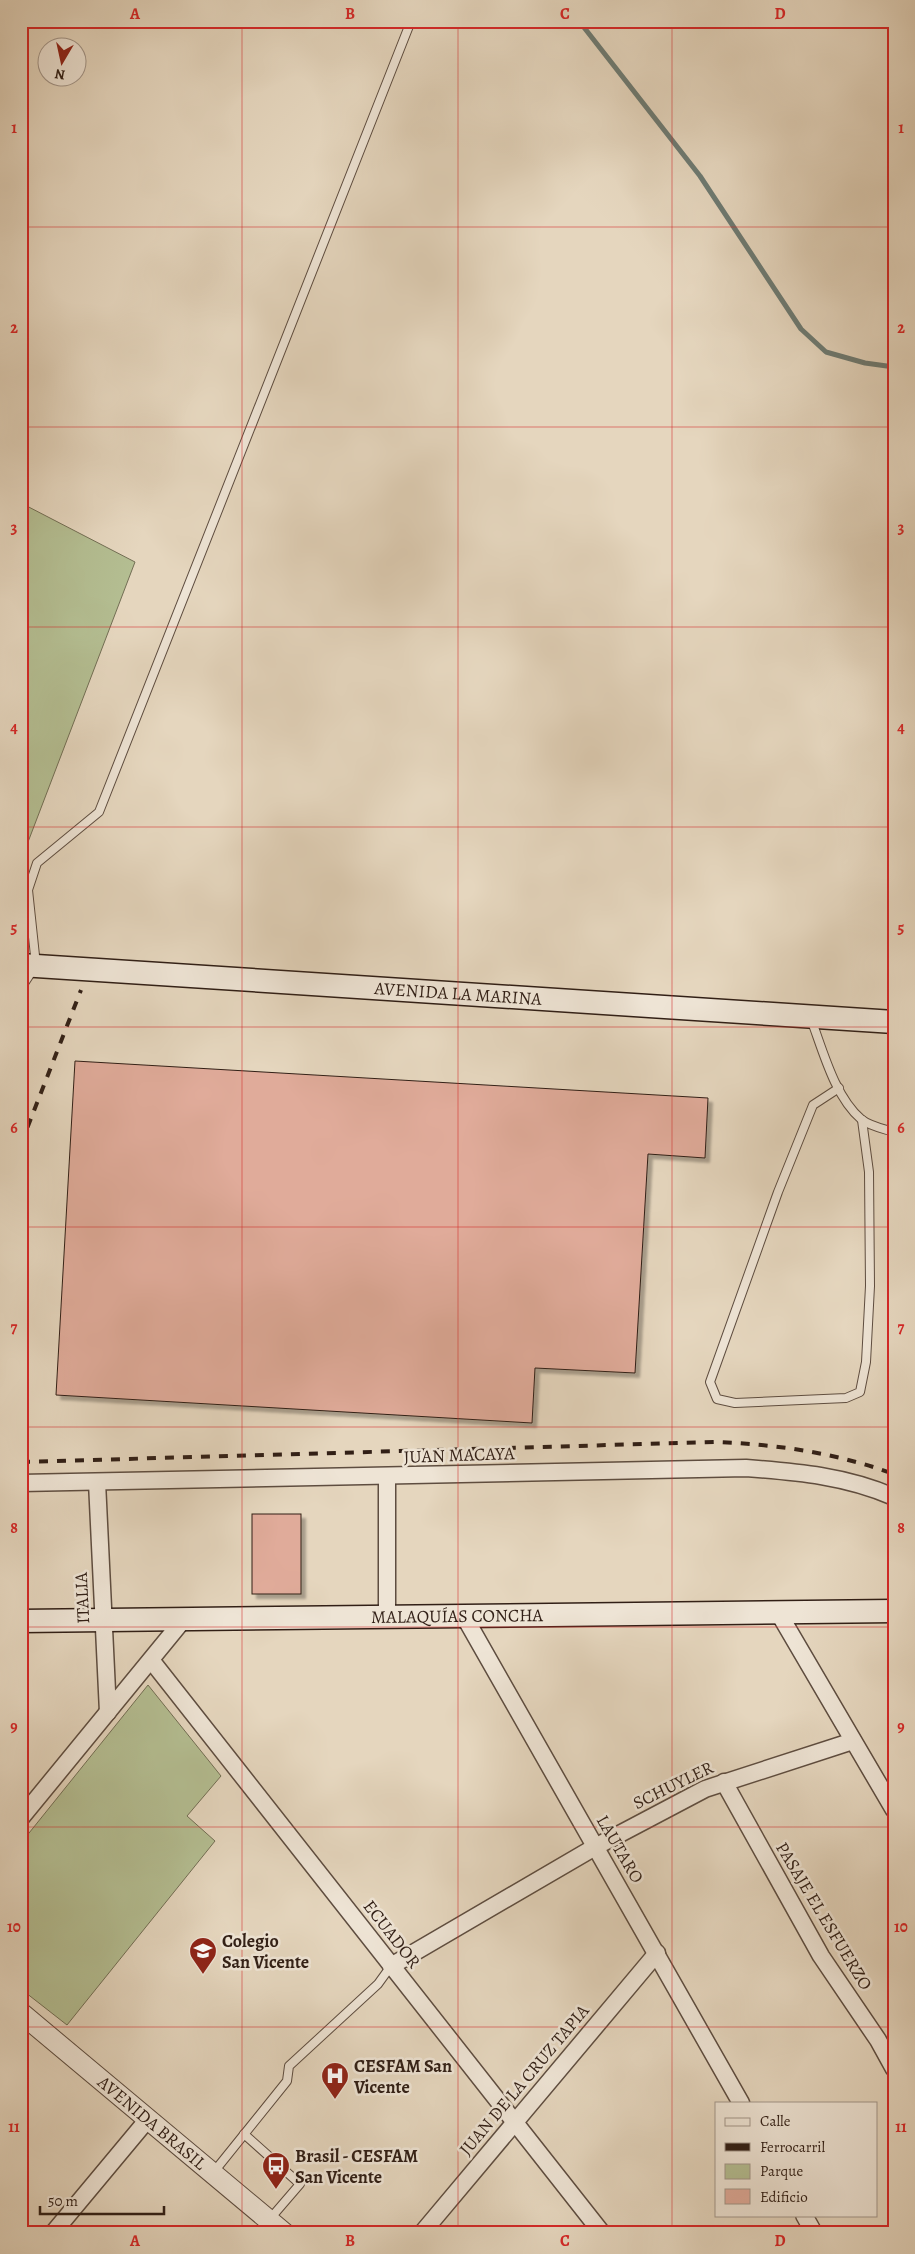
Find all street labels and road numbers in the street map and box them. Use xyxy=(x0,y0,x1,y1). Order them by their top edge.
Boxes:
street label: AVENIDA LA MARINA xyxy=(373,976,543,1011)
street label: JUAN MACAYA xyxy=(403,1441,515,1469)
street label: ITALIA xyxy=(69,1571,95,1624)
street label: MALAQUÍAS CONCHA xyxy=(371,1603,544,1629)
street label: SCHUYLER xyxy=(629,1755,717,1815)
street label: LAUTARO xyxy=(591,1810,649,1888)
street label: PASAJE EL ESFUERZO xyxy=(770,1837,878,1995)
street label: ECUADOR xyxy=(358,1895,426,1973)
street label: JUAN DE LA CRUZ TAPIA xyxy=(454,1999,595,2161)
street label: AVENIDA BRASIL xyxy=(92,2070,212,2176)

